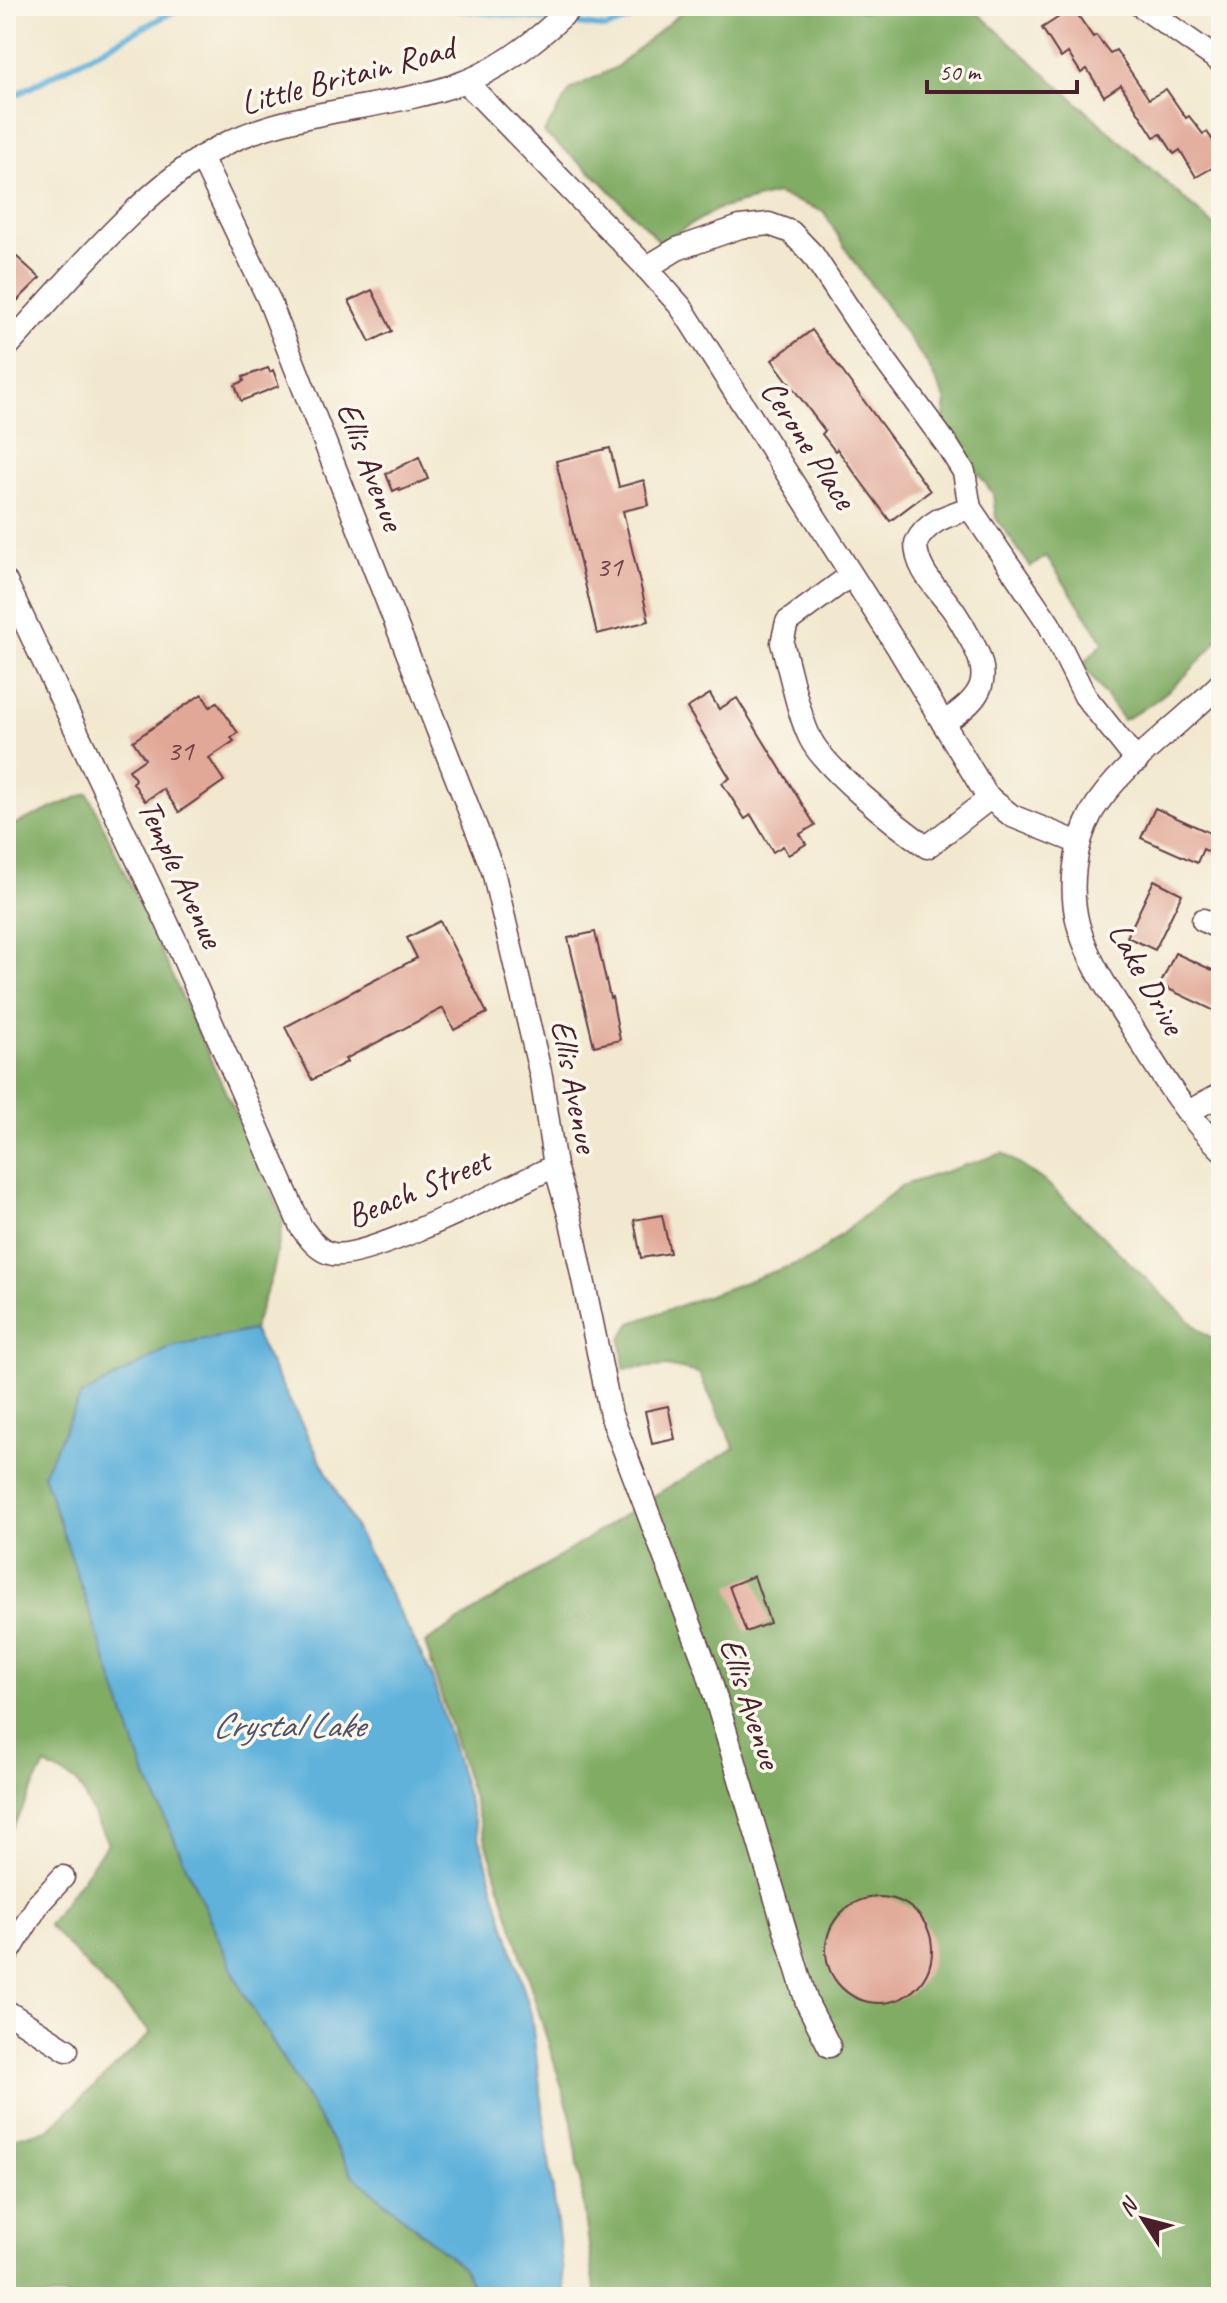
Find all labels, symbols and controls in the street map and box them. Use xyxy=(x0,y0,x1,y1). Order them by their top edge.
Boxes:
street label: Little Britain Road xyxy=(236,25,463,124)
scale bar xyxy=(927,44,1077,94)
text: 50 m xyxy=(939,57,982,87)
street label: Cerone Place xyxy=(751,371,868,518)
street label: Ellis Avenue xyxy=(327,396,416,539)
house number: 31 xyxy=(596,547,624,585)
house number: 31 xyxy=(167,731,195,769)
street label: Temple Avenue xyxy=(128,792,235,956)
street label: Lake Drive xyxy=(1099,914,1197,1044)
street label: Ellis Avenue xyxy=(541,1016,609,1159)
street label: Beach Street xyxy=(340,1137,500,1237)
street label: Ellis Avenue xyxy=(710,1633,793,1776)
water label: Crystal Lake xyxy=(212,1702,369,1748)
north arrow xyxy=(1103,2179,1183,2259)
text: N xyxy=(1112,2191,1145,2222)

